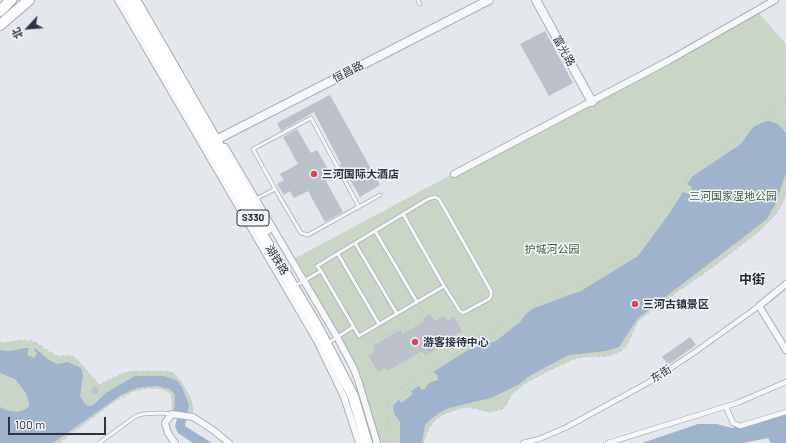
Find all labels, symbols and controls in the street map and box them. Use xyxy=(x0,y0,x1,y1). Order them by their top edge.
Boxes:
north arrow xyxy=(8,8,48,48)
text: 北 xyxy=(9,26,25,41)
street label: 富光路 xyxy=(550,33,578,69)
street label: 恒昌路 xyxy=(330,59,366,85)
place label: 三河国际大酒店 xyxy=(322,167,399,181)
marker: 三河国际大酒店 xyxy=(309,169,319,179)
park label: 三河国家湿地公园 xyxy=(689,189,777,203)
road number: S330 xyxy=(237,210,269,226)
street label: 湖铁路 xyxy=(263,242,291,278)
park label: 护城河公园 xyxy=(525,242,579,256)
district label: 中街 xyxy=(739,272,765,288)
place label: 三河古镇景区 xyxy=(643,297,709,311)
marker: 三河古镇景区 xyxy=(630,299,640,309)
place label: 游客接待中心 xyxy=(423,335,489,349)
marker: 游客接待中心 xyxy=(410,337,420,347)
street label: 东街 xyxy=(648,363,674,385)
scale bar xyxy=(10,409,108,435)
text: 100 m xyxy=(15,417,45,431)

